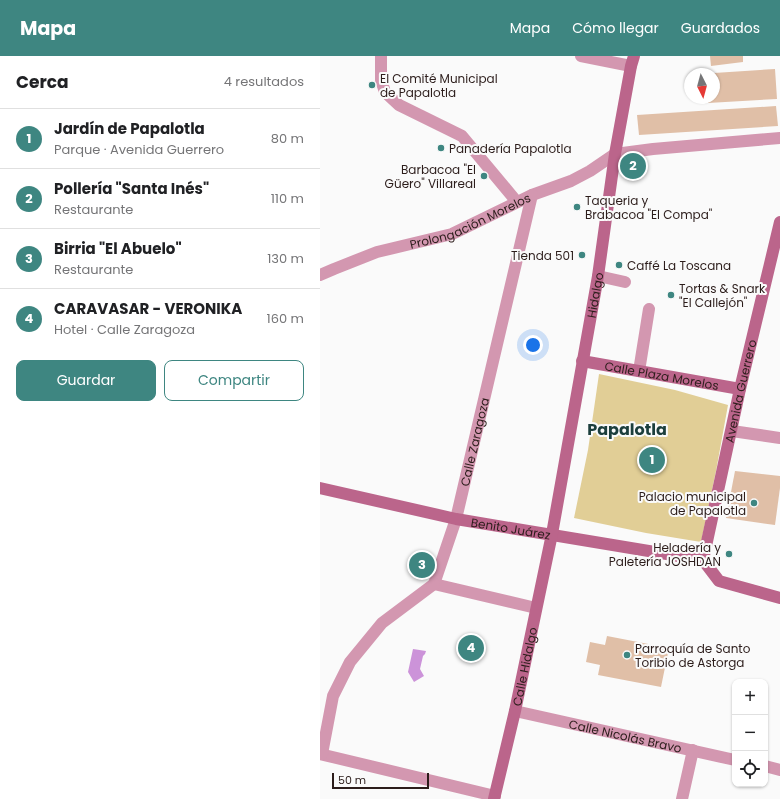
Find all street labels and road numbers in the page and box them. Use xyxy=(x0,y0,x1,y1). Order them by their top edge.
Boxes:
street label: Prolongación Morelos xyxy=(408,189,533,252)
street label: Hidalgo xyxy=(582,270,607,319)
street label: Avenida Guerrero xyxy=(720,337,760,444)
street label: Calle Plaza Morelos xyxy=(603,357,720,394)
street label: Calle Zaragoza xyxy=(456,396,493,488)
street label: Benito Juárez xyxy=(470,513,552,543)
street label: Calle Hidalgo xyxy=(508,625,541,707)
street label: Calle Nicolás Bravo xyxy=(567,715,684,756)

